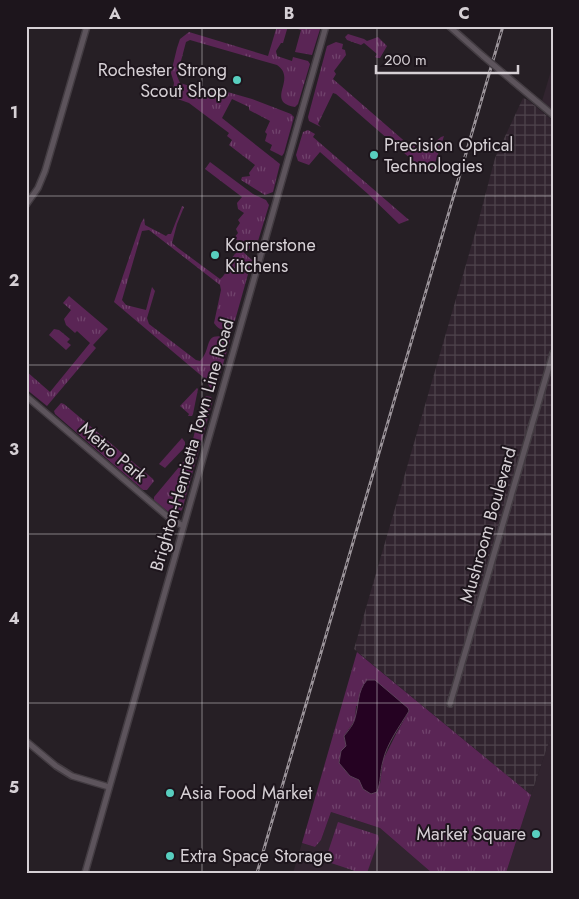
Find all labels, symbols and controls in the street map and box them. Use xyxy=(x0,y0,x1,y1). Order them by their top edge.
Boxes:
text: A xyxy=(108,2,121,25)
text: B xyxy=(284,2,294,25)
text: C xyxy=(458,2,470,25)
scale bar xyxy=(376,42,519,74)
text: 200 m xyxy=(384,49,427,71)
place label: Rochester Strong Scout Shop xyxy=(98,57,227,104)
marker: Rochester Strong Scout Shop xyxy=(231,74,243,86)
text: 1 xyxy=(10,101,18,124)
place label: Precision Optical Technologies xyxy=(384,132,513,179)
marker: Precision Optical Technologies xyxy=(368,149,380,161)
place label: Kornerstone Kitchens xyxy=(225,232,316,279)
marker: Kornerstone Kitchens xyxy=(209,249,221,261)
text: 2 xyxy=(9,269,19,292)
street label: Brighton-Henrietta Town Line Road xyxy=(143,316,241,574)
street label: Metro Park xyxy=(73,416,153,488)
text: 3 xyxy=(9,438,19,461)
street label: Mushroom Boulevard xyxy=(453,444,523,606)
text: 4 xyxy=(8,607,20,630)
text: 5 xyxy=(9,776,19,799)
place label: Asia Food Market xyxy=(180,780,313,806)
marker: Asia Food Market xyxy=(164,787,176,799)
place label: Market Square xyxy=(417,821,526,847)
marker: Market Square xyxy=(530,828,542,840)
place label: Extra Space Storage xyxy=(180,843,332,869)
marker: Extra Space Storage xyxy=(164,850,176,862)

